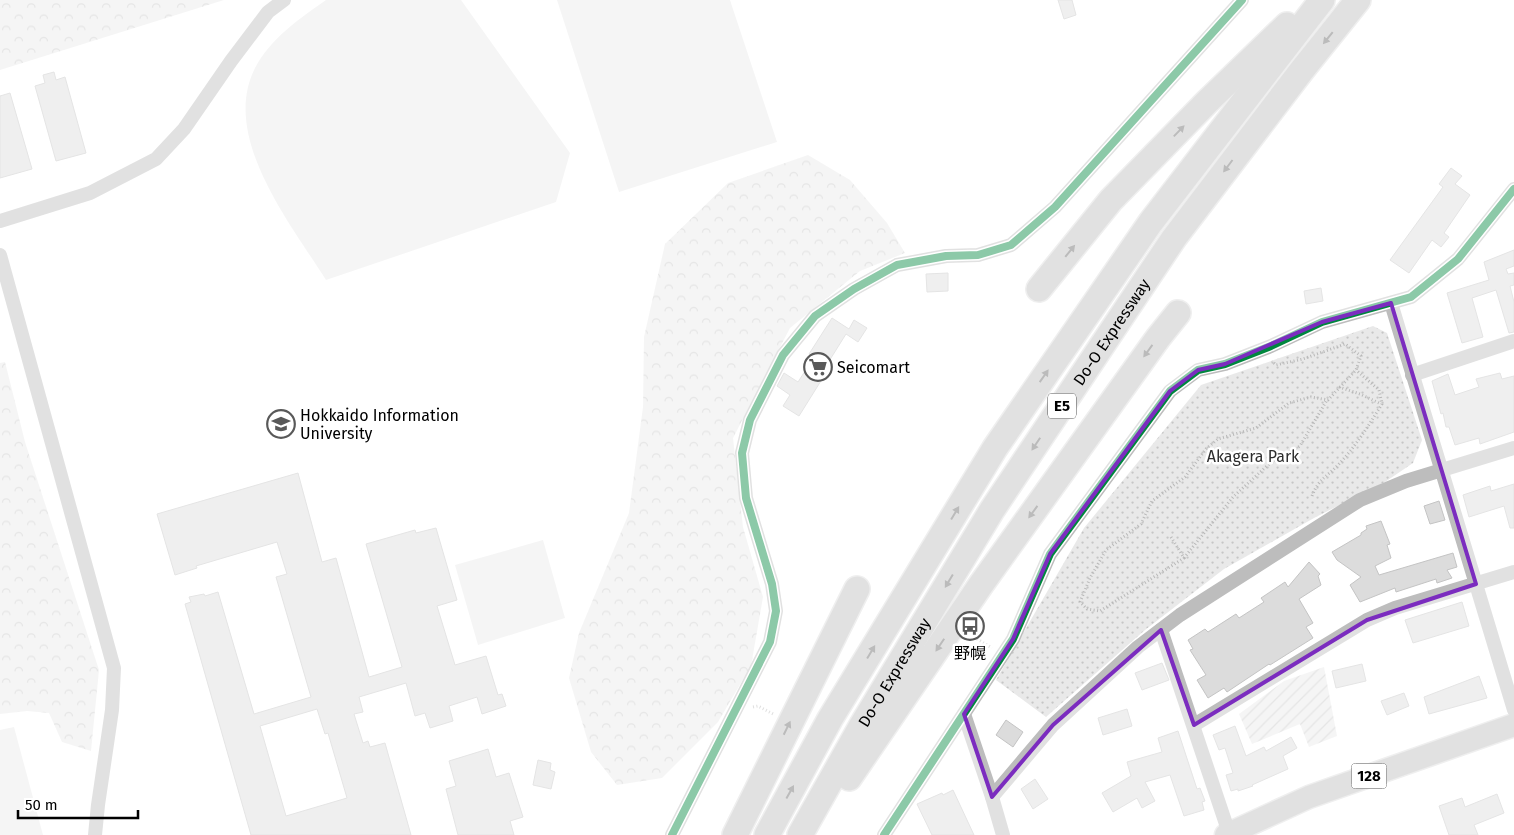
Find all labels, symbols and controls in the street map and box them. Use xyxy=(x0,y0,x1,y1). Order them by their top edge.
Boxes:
one-way arrow xyxy=(1322,31,1333,44)
one-way arrow xyxy=(1173,125,1185,137)
one-way arrow xyxy=(1223,159,1234,172)
one-way arrow xyxy=(1064,245,1075,258)
street label: Do-O Expressway xyxy=(1069,275,1154,389)
one-way arrow xyxy=(1143,345,1153,358)
supermarket icon: Seicomart xyxy=(803,352,833,382)
place label: Seicomart xyxy=(837,358,910,377)
one-way arrow xyxy=(1039,370,1049,383)
road number: E5 xyxy=(1048,394,1076,418)
place label: Hokkaido Information University xyxy=(300,406,459,443)
school or university icon: Hokkaido Information University xyxy=(266,409,296,439)
one-way arrow xyxy=(1031,437,1041,450)
park label: Akagera Park xyxy=(1207,447,1300,466)
one-way arrow xyxy=(1028,505,1038,519)
one-way arrow xyxy=(951,506,960,519)
one-way arrow xyxy=(945,574,954,587)
bus stop icon: 野幌 xyxy=(955,611,985,641)
street label: Do-O Expressway xyxy=(854,614,934,730)
one-way arrow xyxy=(935,638,945,652)
place label: 野幌 xyxy=(954,644,986,663)
one-way arrow xyxy=(867,645,876,658)
one-way arrow xyxy=(783,721,791,735)
road number: 128 xyxy=(1352,764,1386,788)
one-way arrow xyxy=(786,785,794,800)
scale bar xyxy=(18,788,138,820)
text: 50 m xyxy=(25,796,58,814)

